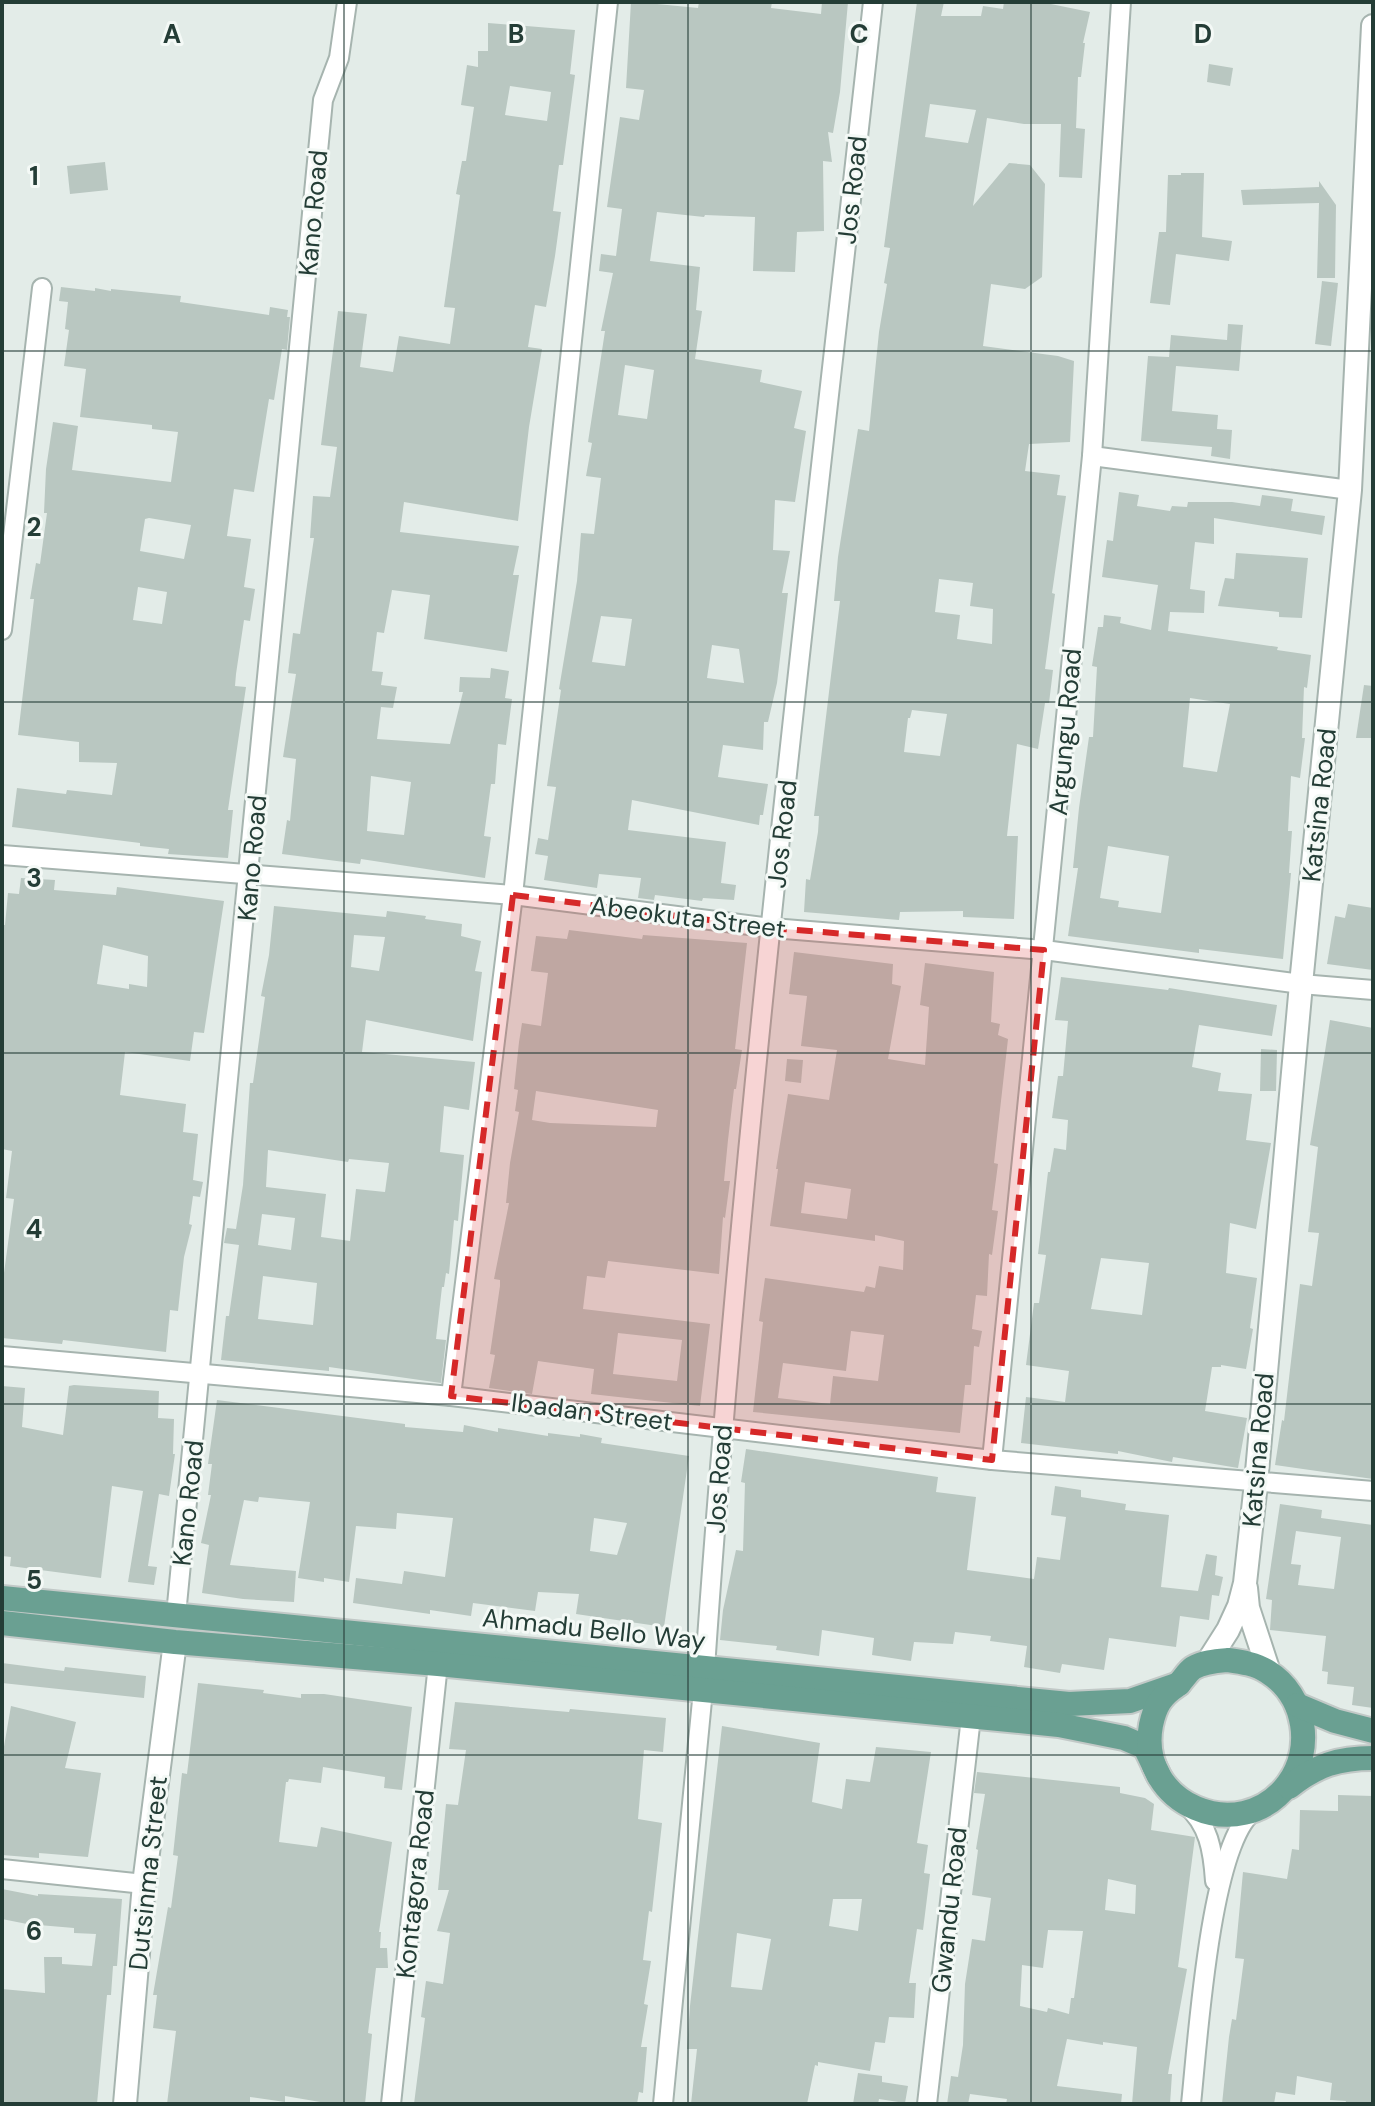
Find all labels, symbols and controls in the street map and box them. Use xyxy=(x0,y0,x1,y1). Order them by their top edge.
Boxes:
text: A xyxy=(163,17,181,51)
text: B xyxy=(508,17,524,51)
text: C xyxy=(849,17,869,51)
text: D xyxy=(1194,17,1212,51)
street label: Jos Road xyxy=(829,134,875,246)
street label: Kano Road xyxy=(291,148,335,278)
text: 1 xyxy=(29,159,39,193)
text: 2 xyxy=(26,510,42,544)
street label: Argungu Road xyxy=(1041,647,1089,817)
street label: Katsina Road xyxy=(1294,726,1344,884)
street label: Jos Road xyxy=(759,778,805,890)
street label: Kano Road xyxy=(230,793,274,923)
text: 3 xyxy=(26,861,42,895)
street label: Abeokuta Street xyxy=(588,888,788,946)
text: 4 xyxy=(26,1212,42,1246)
street label: Katsina Road xyxy=(1234,1372,1282,1528)
street label: Ibadan Street xyxy=(509,1385,675,1439)
street label: Jos Road xyxy=(698,1423,740,1535)
street label: Kano Road xyxy=(164,1438,212,1568)
text: 5 xyxy=(26,1563,42,1597)
street label: Ahmadu Bello Way xyxy=(481,1600,707,1658)
street label: Dutsinma Street xyxy=(121,1774,175,1972)
street label: Kontagora Road xyxy=(388,1788,442,1980)
street label: Gwandu Road xyxy=(923,1825,975,1995)
text: 6 xyxy=(26,1914,42,1948)

